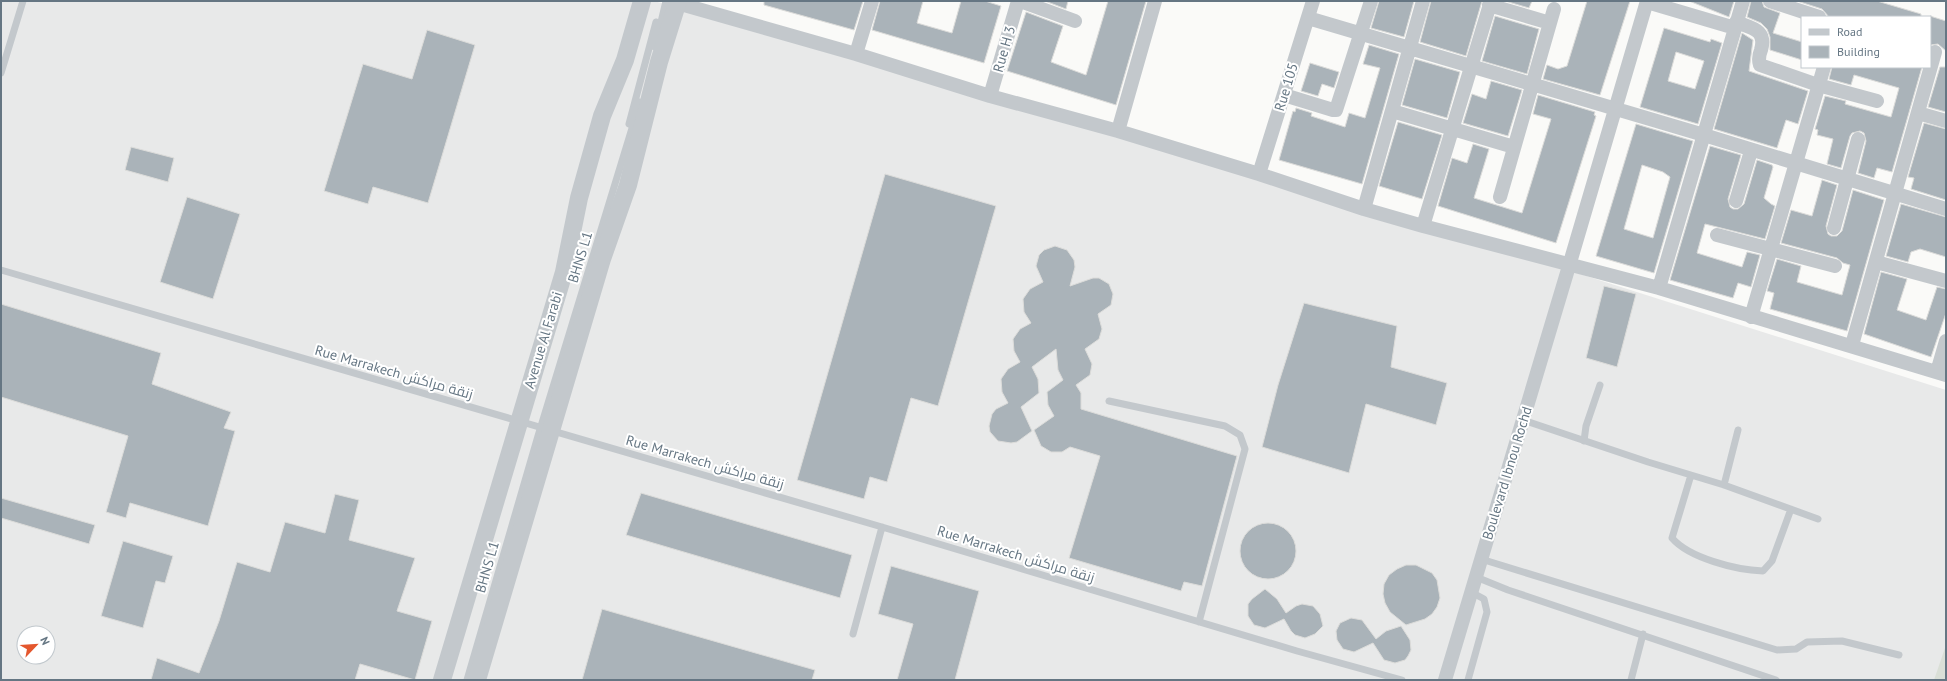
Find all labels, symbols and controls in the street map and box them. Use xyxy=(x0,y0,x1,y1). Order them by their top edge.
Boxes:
legend xyxy=(1801,16,1931,68)
street label: Rue H 3 xyxy=(989,24,1019,74)
text: Road xyxy=(1837,24,1862,39)
text: Building xyxy=(1837,44,1880,59)
street label: Rue 105 xyxy=(1270,61,1302,113)
street label: BHNS L1 xyxy=(564,229,596,285)
street label: Avenue Al Farabi xyxy=(520,289,566,391)
street label: Rue Marrakech زنقة مراكش xyxy=(313,341,475,403)
street label: Boulevard Ibnou Rochd xyxy=(1478,404,1536,542)
street label: Rue Marrakech زنقة مراكش xyxy=(624,431,786,493)
street label: Rue Marrakech زنقة مراكش xyxy=(935,521,1097,587)
street label: BHNS L1 xyxy=(471,539,503,595)
north arrow xyxy=(16,625,56,665)
text: N xyxy=(37,635,53,647)

